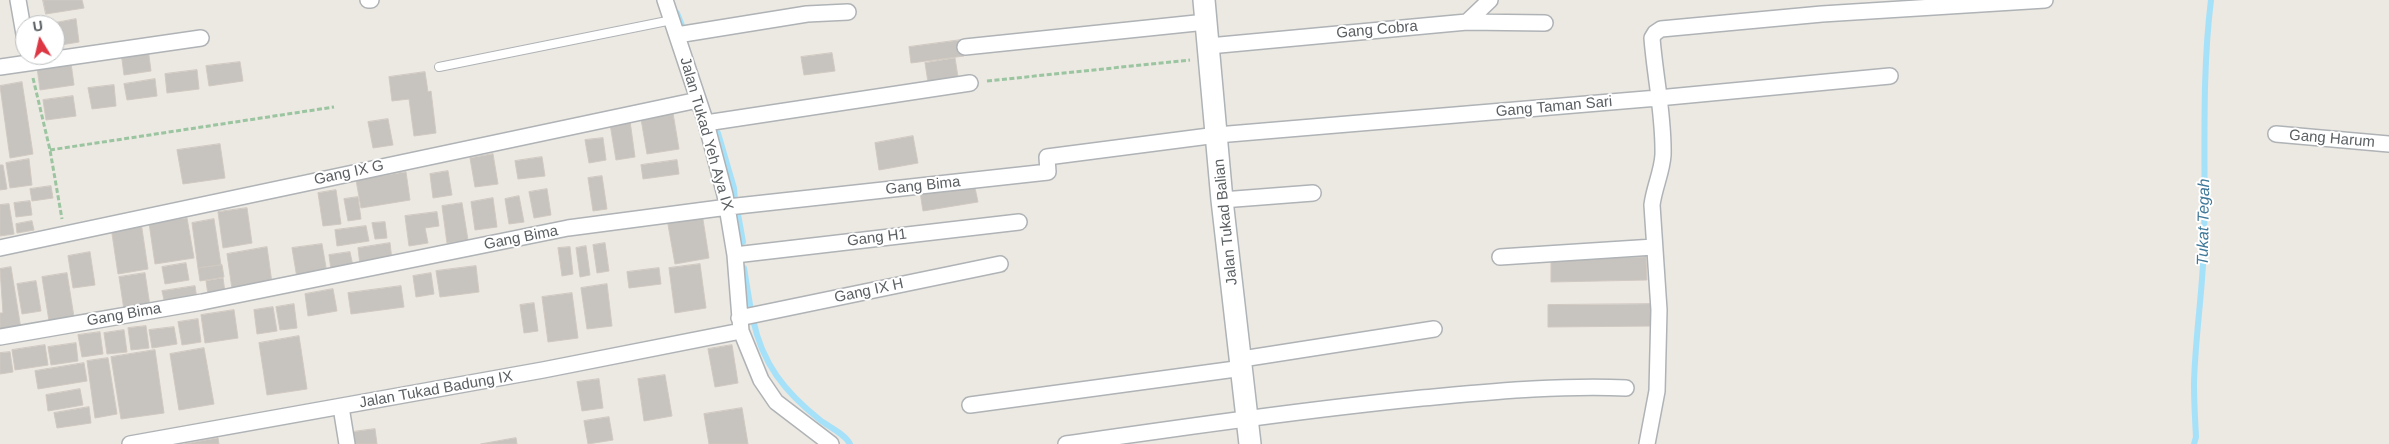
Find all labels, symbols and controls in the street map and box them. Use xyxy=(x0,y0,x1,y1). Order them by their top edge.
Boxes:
north arrow xyxy=(15,15,65,65)
text: U xyxy=(32,17,44,35)
street label: Gang Cobra xyxy=(1336,17,1418,43)
street label: Jalan Tukad Yeh Aya IX xyxy=(675,55,737,213)
street label: Gang Taman Sari xyxy=(1495,93,1613,121)
street label: Gang Harum xyxy=(2288,126,2376,152)
street label: Gang IX G xyxy=(312,157,386,189)
street label: Jalan Tukad Balian xyxy=(1210,158,1242,286)
street label: Gang Bima xyxy=(885,173,961,199)
water label: Tukat Tegah xyxy=(2194,178,2214,266)
street label: Gang Bima xyxy=(482,222,560,254)
street label: Gang H1 xyxy=(846,225,908,251)
street label: Gang IX H xyxy=(833,275,905,307)
street label: Gang Bima xyxy=(85,300,163,330)
street label: Jalan Tukad Badung IX xyxy=(358,368,514,412)

